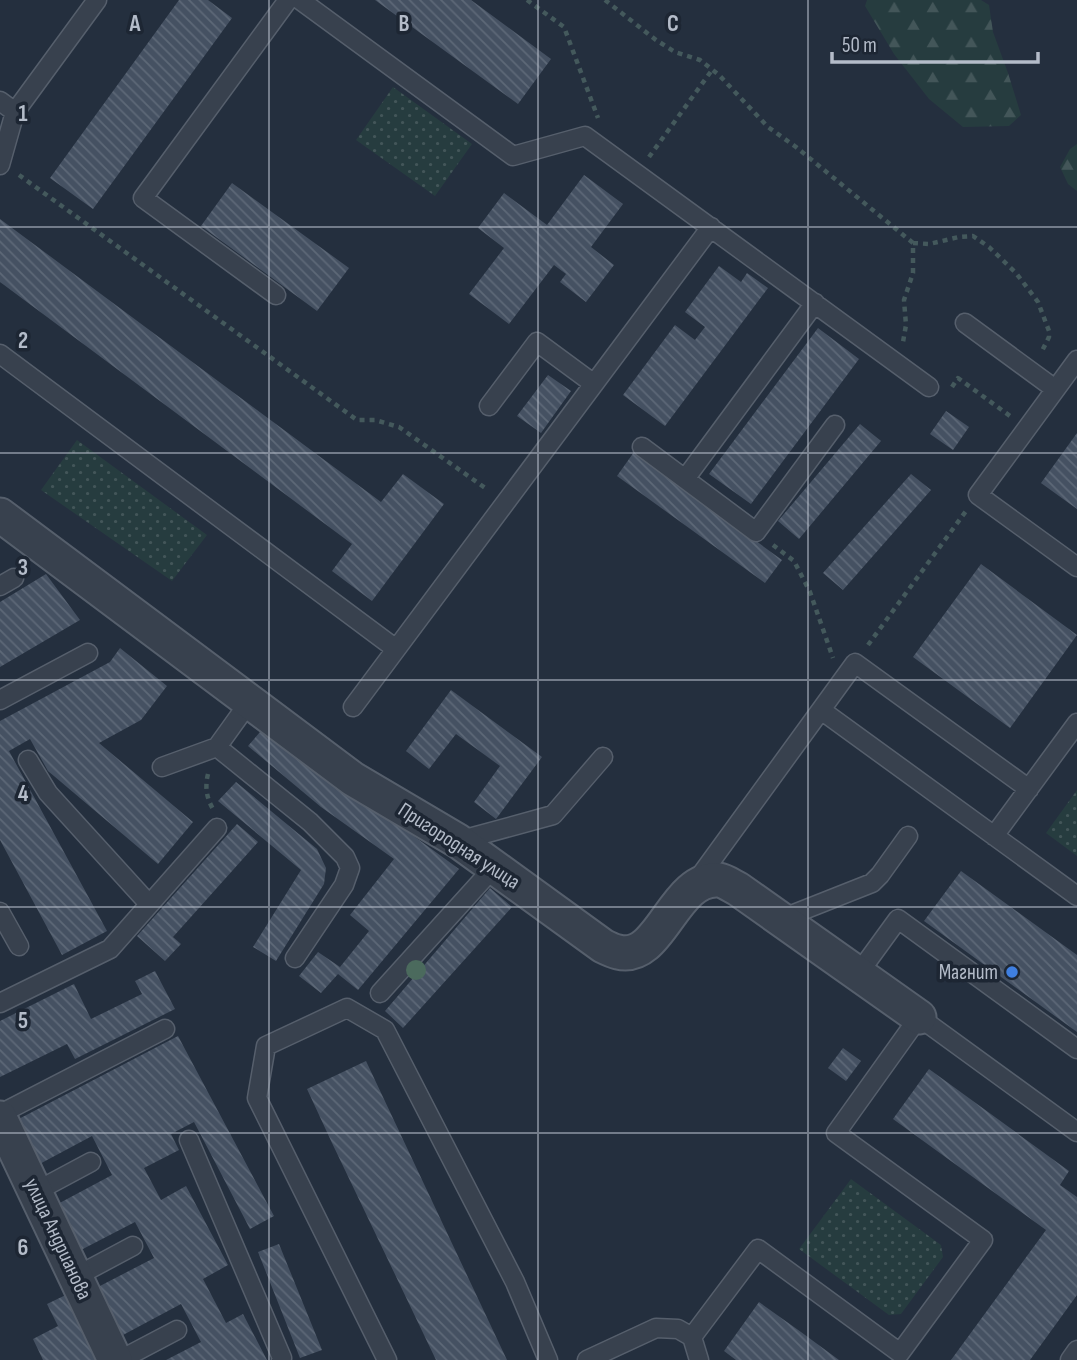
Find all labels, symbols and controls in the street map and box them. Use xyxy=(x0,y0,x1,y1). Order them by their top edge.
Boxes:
text: A xyxy=(129,10,142,38)
text: B xyxy=(399,10,410,38)
text: C xyxy=(667,10,679,38)
scale bar xyxy=(832,21,1038,65)
text: 50 m xyxy=(842,33,877,58)
text: 1 xyxy=(18,100,28,128)
text: 2 xyxy=(18,327,28,355)
text: 3 xyxy=(18,554,28,582)
text: 4 xyxy=(18,780,29,808)
street label: Пригородная улица xyxy=(393,797,525,895)
place label: Магнит xyxy=(939,960,998,985)
marker: Магнит xyxy=(1004,964,1020,980)
text: 5 xyxy=(18,1007,28,1035)
street label: улица Андрианова xyxy=(19,1174,97,1304)
text: 6 xyxy=(18,1234,28,1262)

